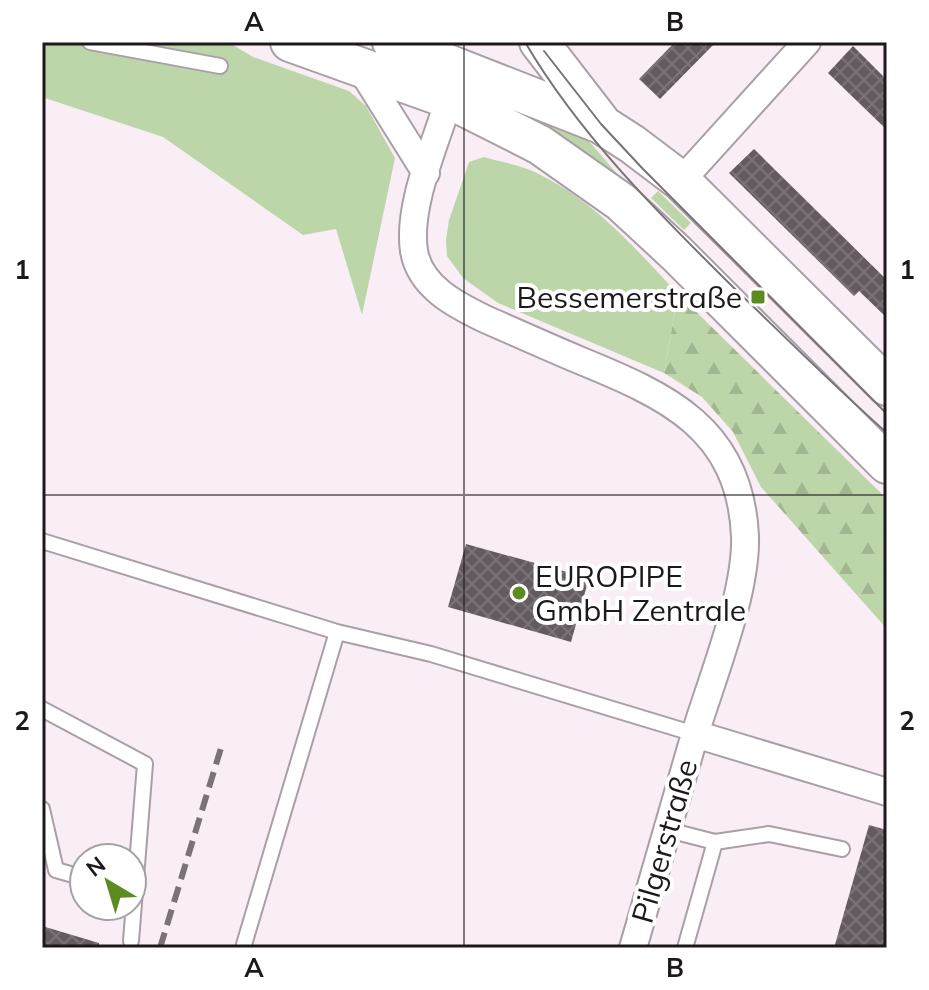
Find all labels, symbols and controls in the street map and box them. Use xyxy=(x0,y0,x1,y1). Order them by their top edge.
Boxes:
text: A xyxy=(244,5,264,38)
text: B xyxy=(666,5,684,38)
text: 1 xyxy=(14,253,30,286)
text: 1 xyxy=(899,253,915,286)
place label: Bessemerstraße xyxy=(516,278,742,316)
marker: Bessemerstraße xyxy=(749,288,767,306)
place label: EUROPIPE GmbH Zentrale xyxy=(535,557,746,629)
marker: EUROPIPE GmbH Zentrale xyxy=(510,584,528,602)
text: 2 xyxy=(14,704,30,737)
text: 2 xyxy=(899,704,915,737)
street label: Pilgerstraße xyxy=(623,755,705,927)
north arrow xyxy=(68,842,148,922)
text: N xyxy=(81,850,111,882)
text: A xyxy=(244,951,264,984)
text: B xyxy=(666,951,684,984)

